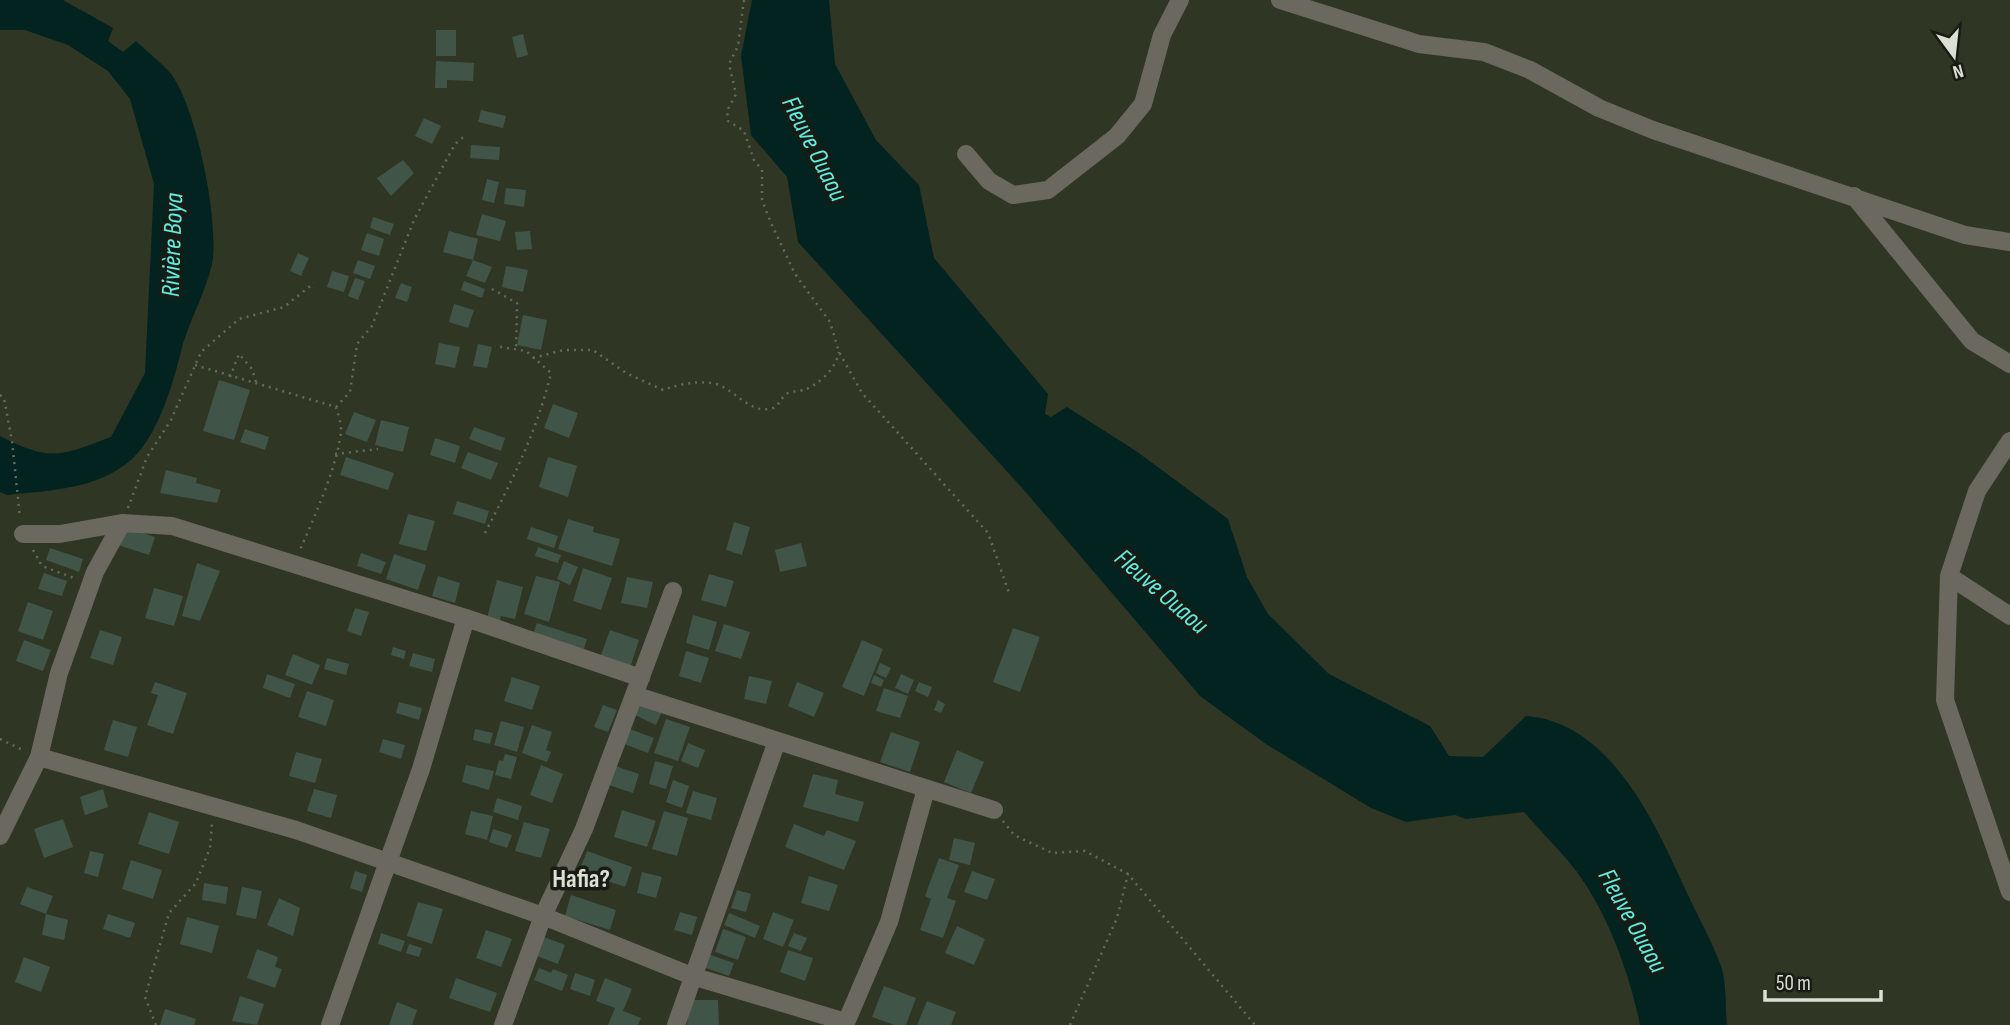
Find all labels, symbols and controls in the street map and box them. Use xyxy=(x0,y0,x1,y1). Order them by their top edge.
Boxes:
north arrow xyxy=(1919,21,1989,91)
text: N xyxy=(1950,59,1966,83)
water label: Fleuve Ouaou xyxy=(774,91,854,207)
water label: Rivière Boya xyxy=(156,192,190,298)
water label: Fleuve Ouaou xyxy=(1108,543,1214,641)
district label: Hafia? xyxy=(552,864,610,895)
water label: Fleuve Ouaou xyxy=(1591,864,1673,979)
scale bar xyxy=(1765,958,1881,1002)
text: 50 m xyxy=(1776,971,1811,996)

